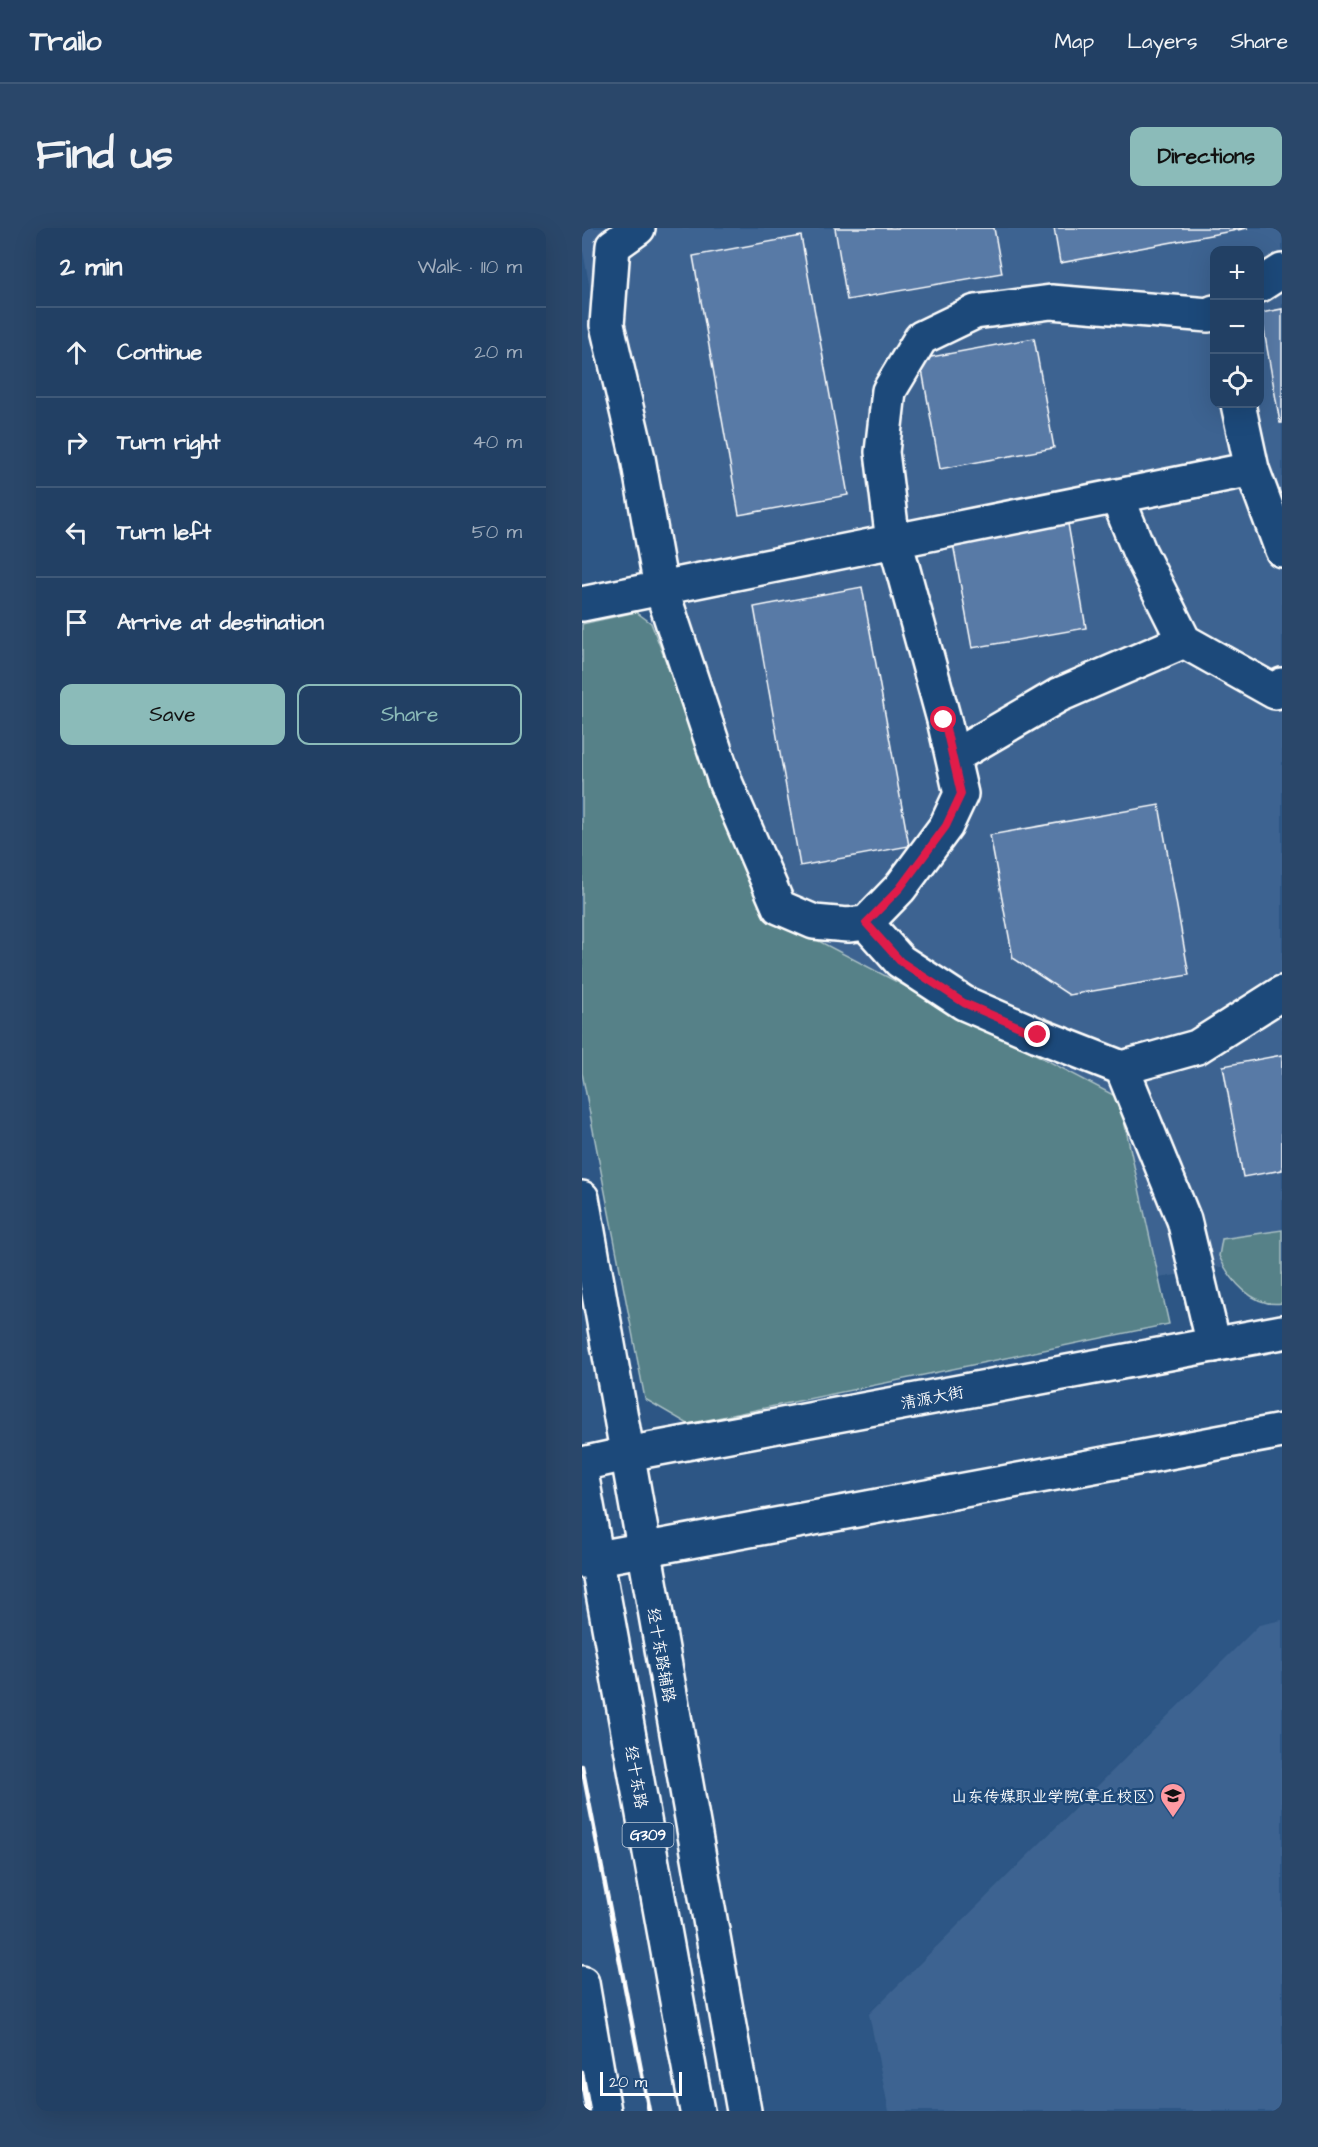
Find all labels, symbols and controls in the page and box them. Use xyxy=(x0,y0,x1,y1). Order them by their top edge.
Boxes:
text: Trailo xyxy=(30,22,102,61)
text: Map xyxy=(1054,27,1094,56)
text: Layers xyxy=(1127,27,1197,56)
text: Share xyxy=(1230,27,1288,56)
text: Find us xyxy=(36,127,173,185)
button: Directions xyxy=(1130,127,1282,186)
map controls xyxy=(1210,246,1264,408)
button: + xyxy=(1210,246,1264,300)
text: 2 min xyxy=(60,249,122,285)
text: Walk · 110 m xyxy=(417,253,522,281)
button: − xyxy=(1210,300,1264,354)
icon: ahead xyxy=(60,336,93,369)
text: Continue xyxy=(117,337,202,368)
text: 20 m xyxy=(474,338,522,366)
button: locate xyxy=(1210,354,1264,408)
icon: right xyxy=(60,426,93,459)
text: Turn right xyxy=(117,427,220,458)
text: 40 m xyxy=(472,428,522,456)
icon: left xyxy=(60,516,93,549)
text: Turn left xyxy=(117,517,211,548)
text: 50 m xyxy=(472,518,522,546)
icon: arrive xyxy=(60,606,93,639)
text: Arrive at destination xyxy=(117,607,324,638)
button: Save xyxy=(60,684,285,745)
button: Share xyxy=(297,684,522,745)
route start xyxy=(930,706,956,732)
route end xyxy=(1024,1021,1050,1047)
street label: 清源大街 xyxy=(899,1381,966,1415)
street label: 经十东路辅路 xyxy=(642,1606,680,1704)
street label: 经十东路 xyxy=(620,1744,652,1811)
school or university icon: 山东传媒职业学院(章丘校区) xyxy=(1158,1781,1188,1819)
place label: 山东传媒职业学院(章丘校区) xyxy=(952,1786,1154,1808)
road number: G309 xyxy=(622,1823,674,1847)
scale bar xyxy=(600,2069,682,2096)
text: 20 m xyxy=(609,2071,647,2093)

